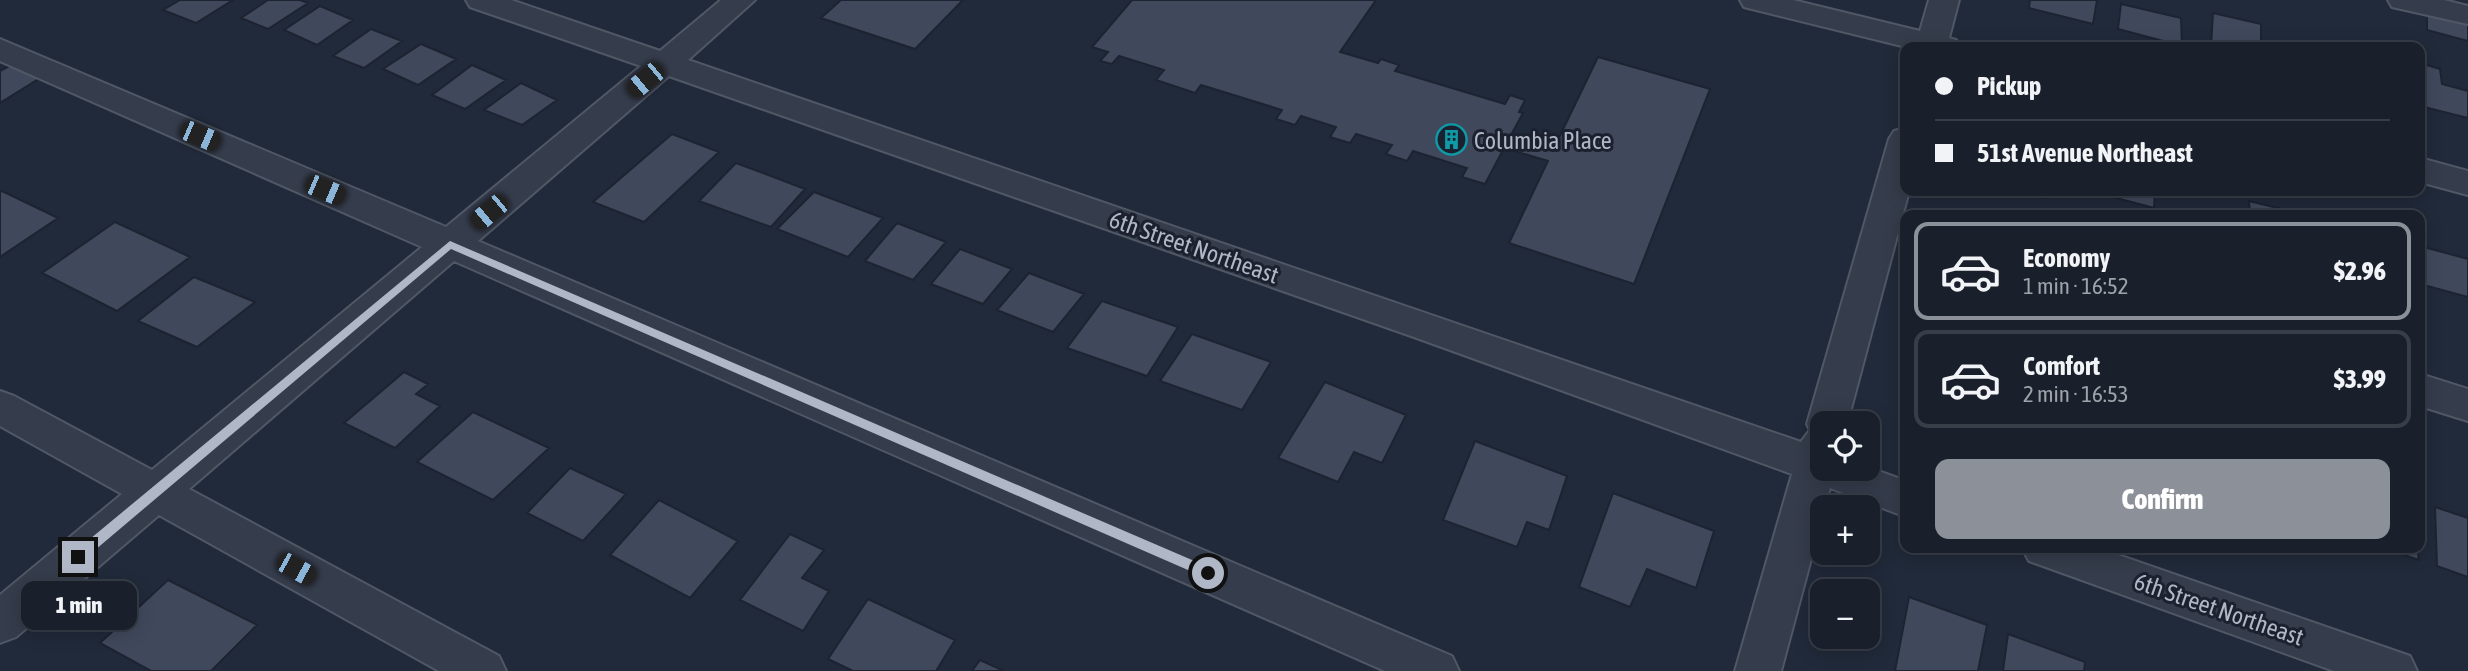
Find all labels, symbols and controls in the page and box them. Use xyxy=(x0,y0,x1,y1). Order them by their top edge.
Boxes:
car xyxy=(623,58,668,102)
text: Pickup xyxy=(1977,71,2041,101)
car xyxy=(177,118,224,154)
building icon: Columbia Place xyxy=(1434,123,1468,157)
place label: Columbia Place xyxy=(1474,127,1612,154)
text: 51st Avenue Northeast xyxy=(1977,138,2193,168)
car xyxy=(302,172,349,208)
car xyxy=(467,190,512,234)
street label: 6th Street Northeast xyxy=(1106,205,1282,289)
icon: car xyxy=(1939,240,2002,303)
text: Economy xyxy=(2023,243,2110,273)
text: $2.96 xyxy=(2334,256,2386,286)
text: 1 min · 16:52 xyxy=(2023,273,2129,299)
icon: car xyxy=(1939,348,2002,411)
text: Comfort xyxy=(2023,351,2100,381)
text: $3.99 xyxy=(2334,364,2386,394)
text: 2 min · 16:53 xyxy=(2023,381,2129,407)
map controls xyxy=(1810,411,1880,649)
button: locate xyxy=(1810,411,1880,481)
button: Confirm xyxy=(1935,459,2390,539)
button: + xyxy=(1810,495,1880,565)
route end xyxy=(62,541,94,573)
car xyxy=(273,550,320,588)
route start xyxy=(1192,557,1224,589)
street label: 6th Street Northeast xyxy=(2131,567,2307,651)
button: − xyxy=(1810,579,1880,649)
callout: 1 min xyxy=(20,582,136,630)
text: 1 min xyxy=(56,592,102,618)

